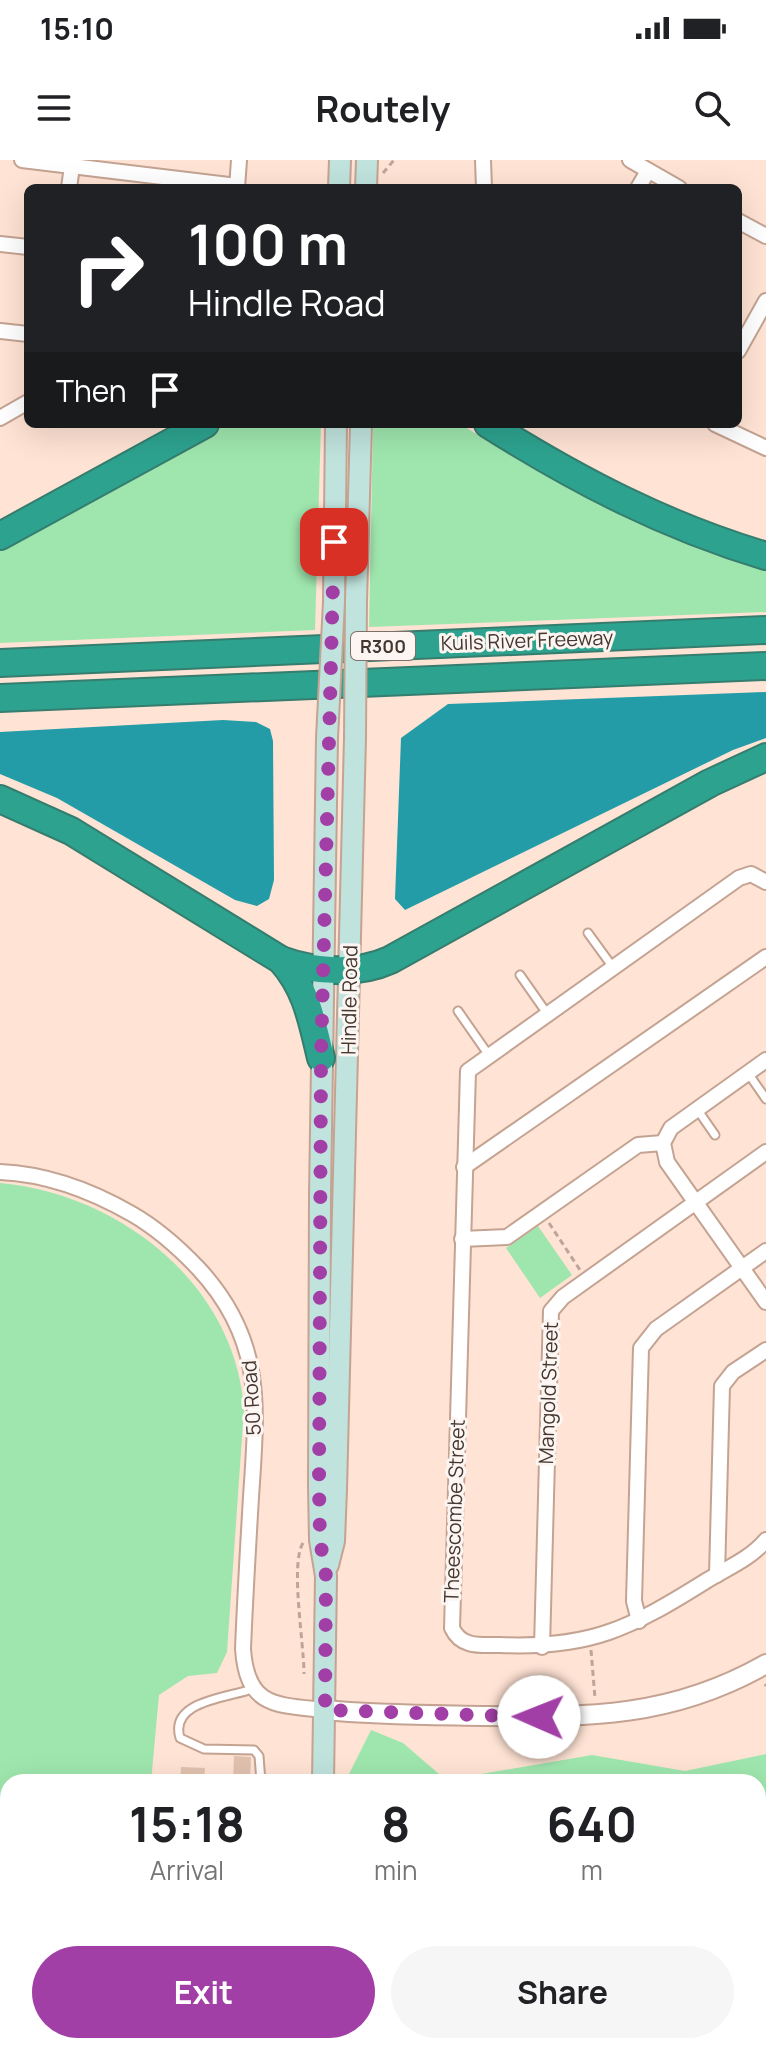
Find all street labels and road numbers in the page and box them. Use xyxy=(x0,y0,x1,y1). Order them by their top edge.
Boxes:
street label: Kuils River Freeway xyxy=(440,623,614,657)
road number: R300 xyxy=(351,632,415,660)
street label: Hindle Road xyxy=(335,945,363,1055)
street label: Mangold Street xyxy=(532,1321,564,1465)
street label: 50 Road xyxy=(235,1360,267,1436)
street label: Theescombe Street xyxy=(437,1419,471,1603)

